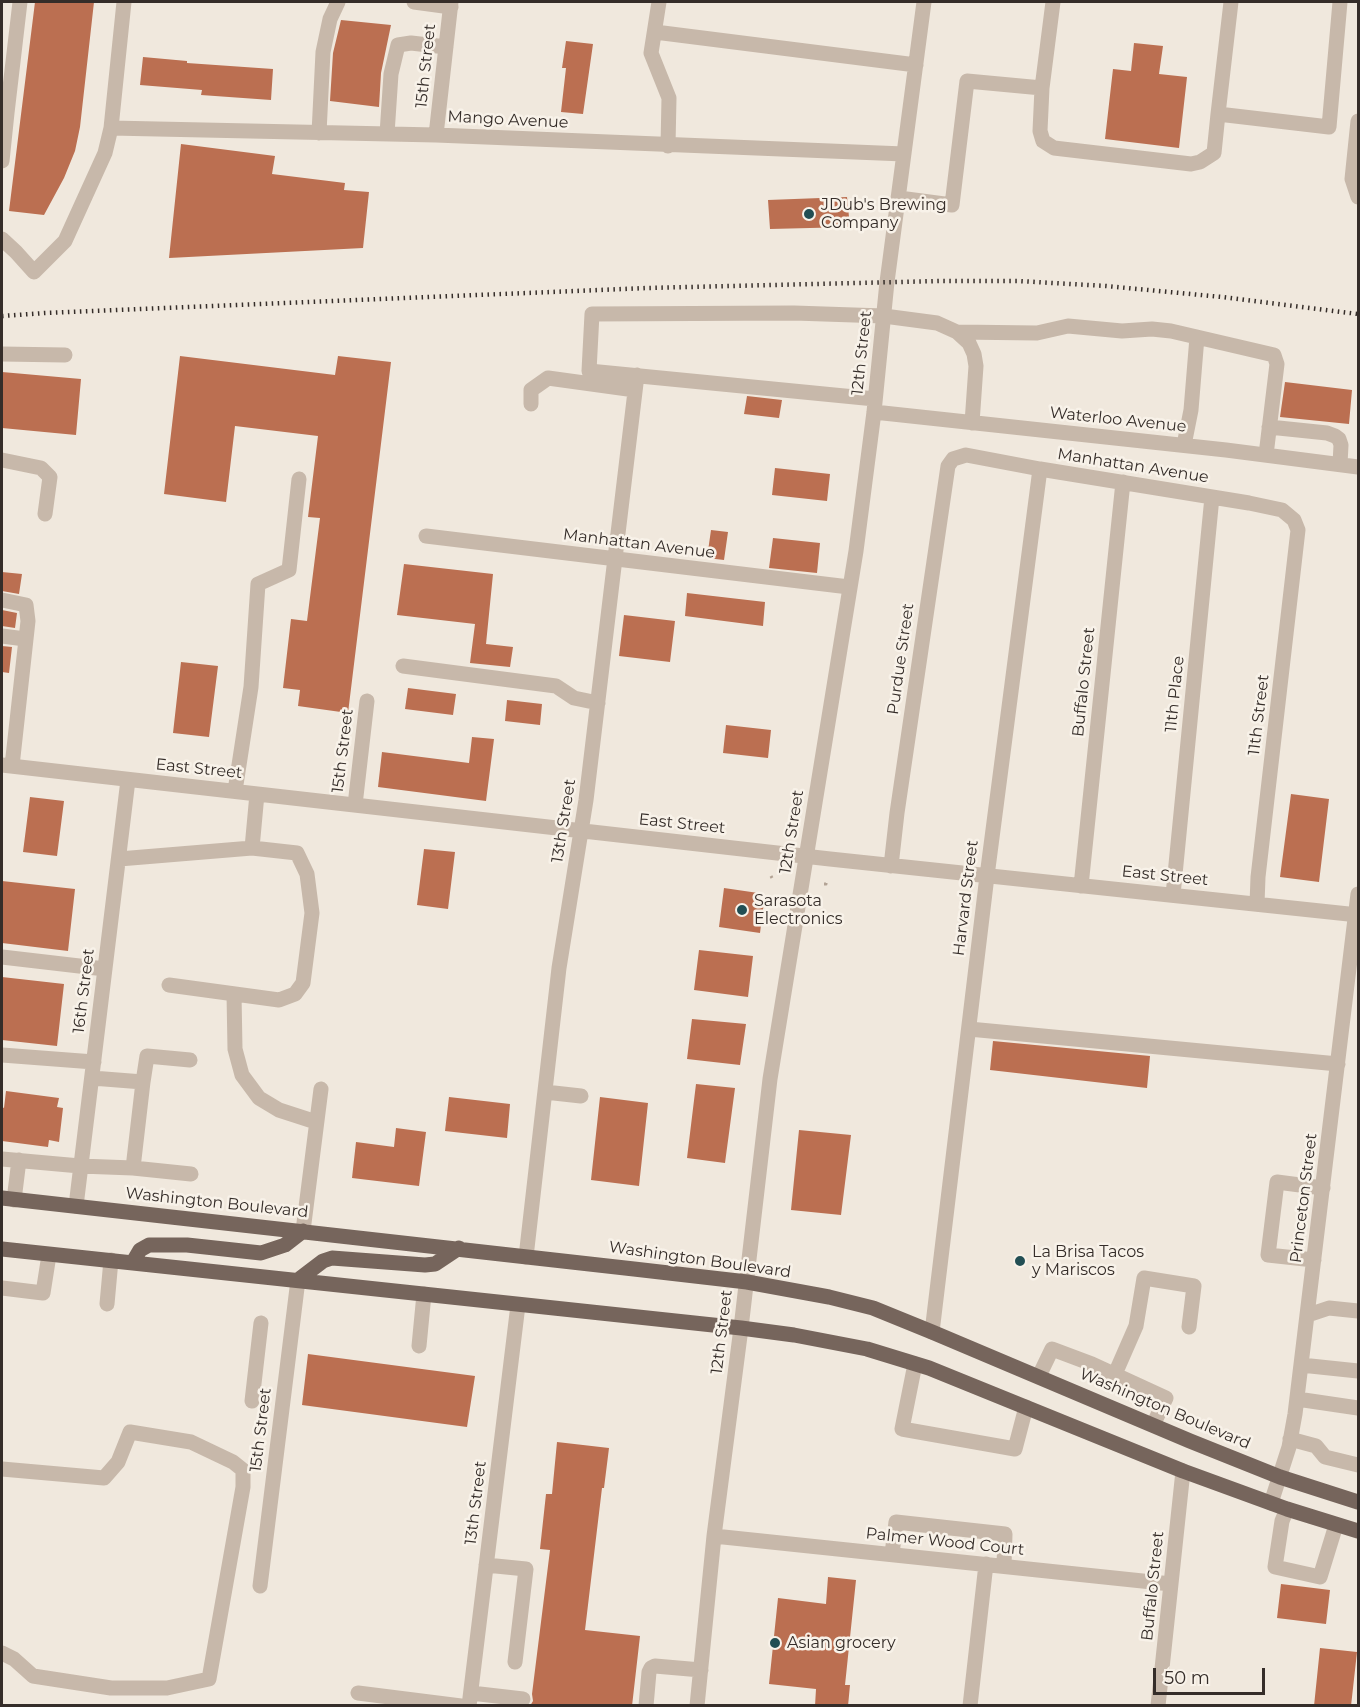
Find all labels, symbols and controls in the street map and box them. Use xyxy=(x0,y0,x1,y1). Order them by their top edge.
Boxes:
street label: 15th Street xyxy=(412,23,440,109)
street label: Mango Avenue xyxy=(447,107,569,133)
place label: JDub's Brewing Company xyxy=(821,195,947,233)
marker: JDub's Brewing Company xyxy=(802,207,816,221)
street label: 12th Street xyxy=(848,310,876,396)
street label: Waterloo Avenue xyxy=(1049,403,1187,437)
street label: Manhattan Avenue xyxy=(1056,445,1210,487)
street label: Manhattan Avenue xyxy=(562,525,716,563)
street label: Purdue Street xyxy=(884,602,918,716)
street label: Buffalo Street xyxy=(1069,626,1099,738)
street label: 11th Place xyxy=(1161,655,1189,733)
street label: 11th Street xyxy=(1245,673,1273,757)
street label: 15th Street xyxy=(328,708,358,794)
street label: East Street xyxy=(155,755,243,783)
street label: 13th Street xyxy=(548,778,580,864)
street label: 12th Street xyxy=(776,789,808,875)
street label: East Street xyxy=(638,810,726,838)
street label: Harvard Street xyxy=(949,839,983,957)
street label: East Street xyxy=(1121,862,1209,890)
place label: Sarasota Electronics xyxy=(754,891,842,929)
marker: Sarasota Electronics xyxy=(735,903,749,917)
street label: 16th Street xyxy=(69,947,99,1035)
street label: Princeton Street xyxy=(1287,1132,1321,1264)
street label: Washington Boulevard xyxy=(125,1184,309,1222)
street label: Washington Boulevard xyxy=(608,1238,792,1282)
place label: La Brisa Tacos y Mariscos xyxy=(1032,1242,1144,1280)
marker: La Brisa Tacos y Mariscos xyxy=(1013,1254,1027,1268)
street label: 12th Street xyxy=(707,1289,737,1375)
street label: Washington Boulevard xyxy=(1077,1364,1253,1454)
street label: 15th Street xyxy=(246,1387,276,1473)
street label: 13th Street xyxy=(461,1460,491,1546)
street label: Palmer Wood Court xyxy=(865,1524,1025,1560)
street label: Buffalo Street xyxy=(1138,1530,1168,1642)
place label: Asian grocery xyxy=(787,1633,896,1653)
marker: Asian grocery xyxy=(768,1636,782,1650)
scale bar xyxy=(1156,1656,1268,1694)
text: 50 m xyxy=(1164,1667,1210,1689)

